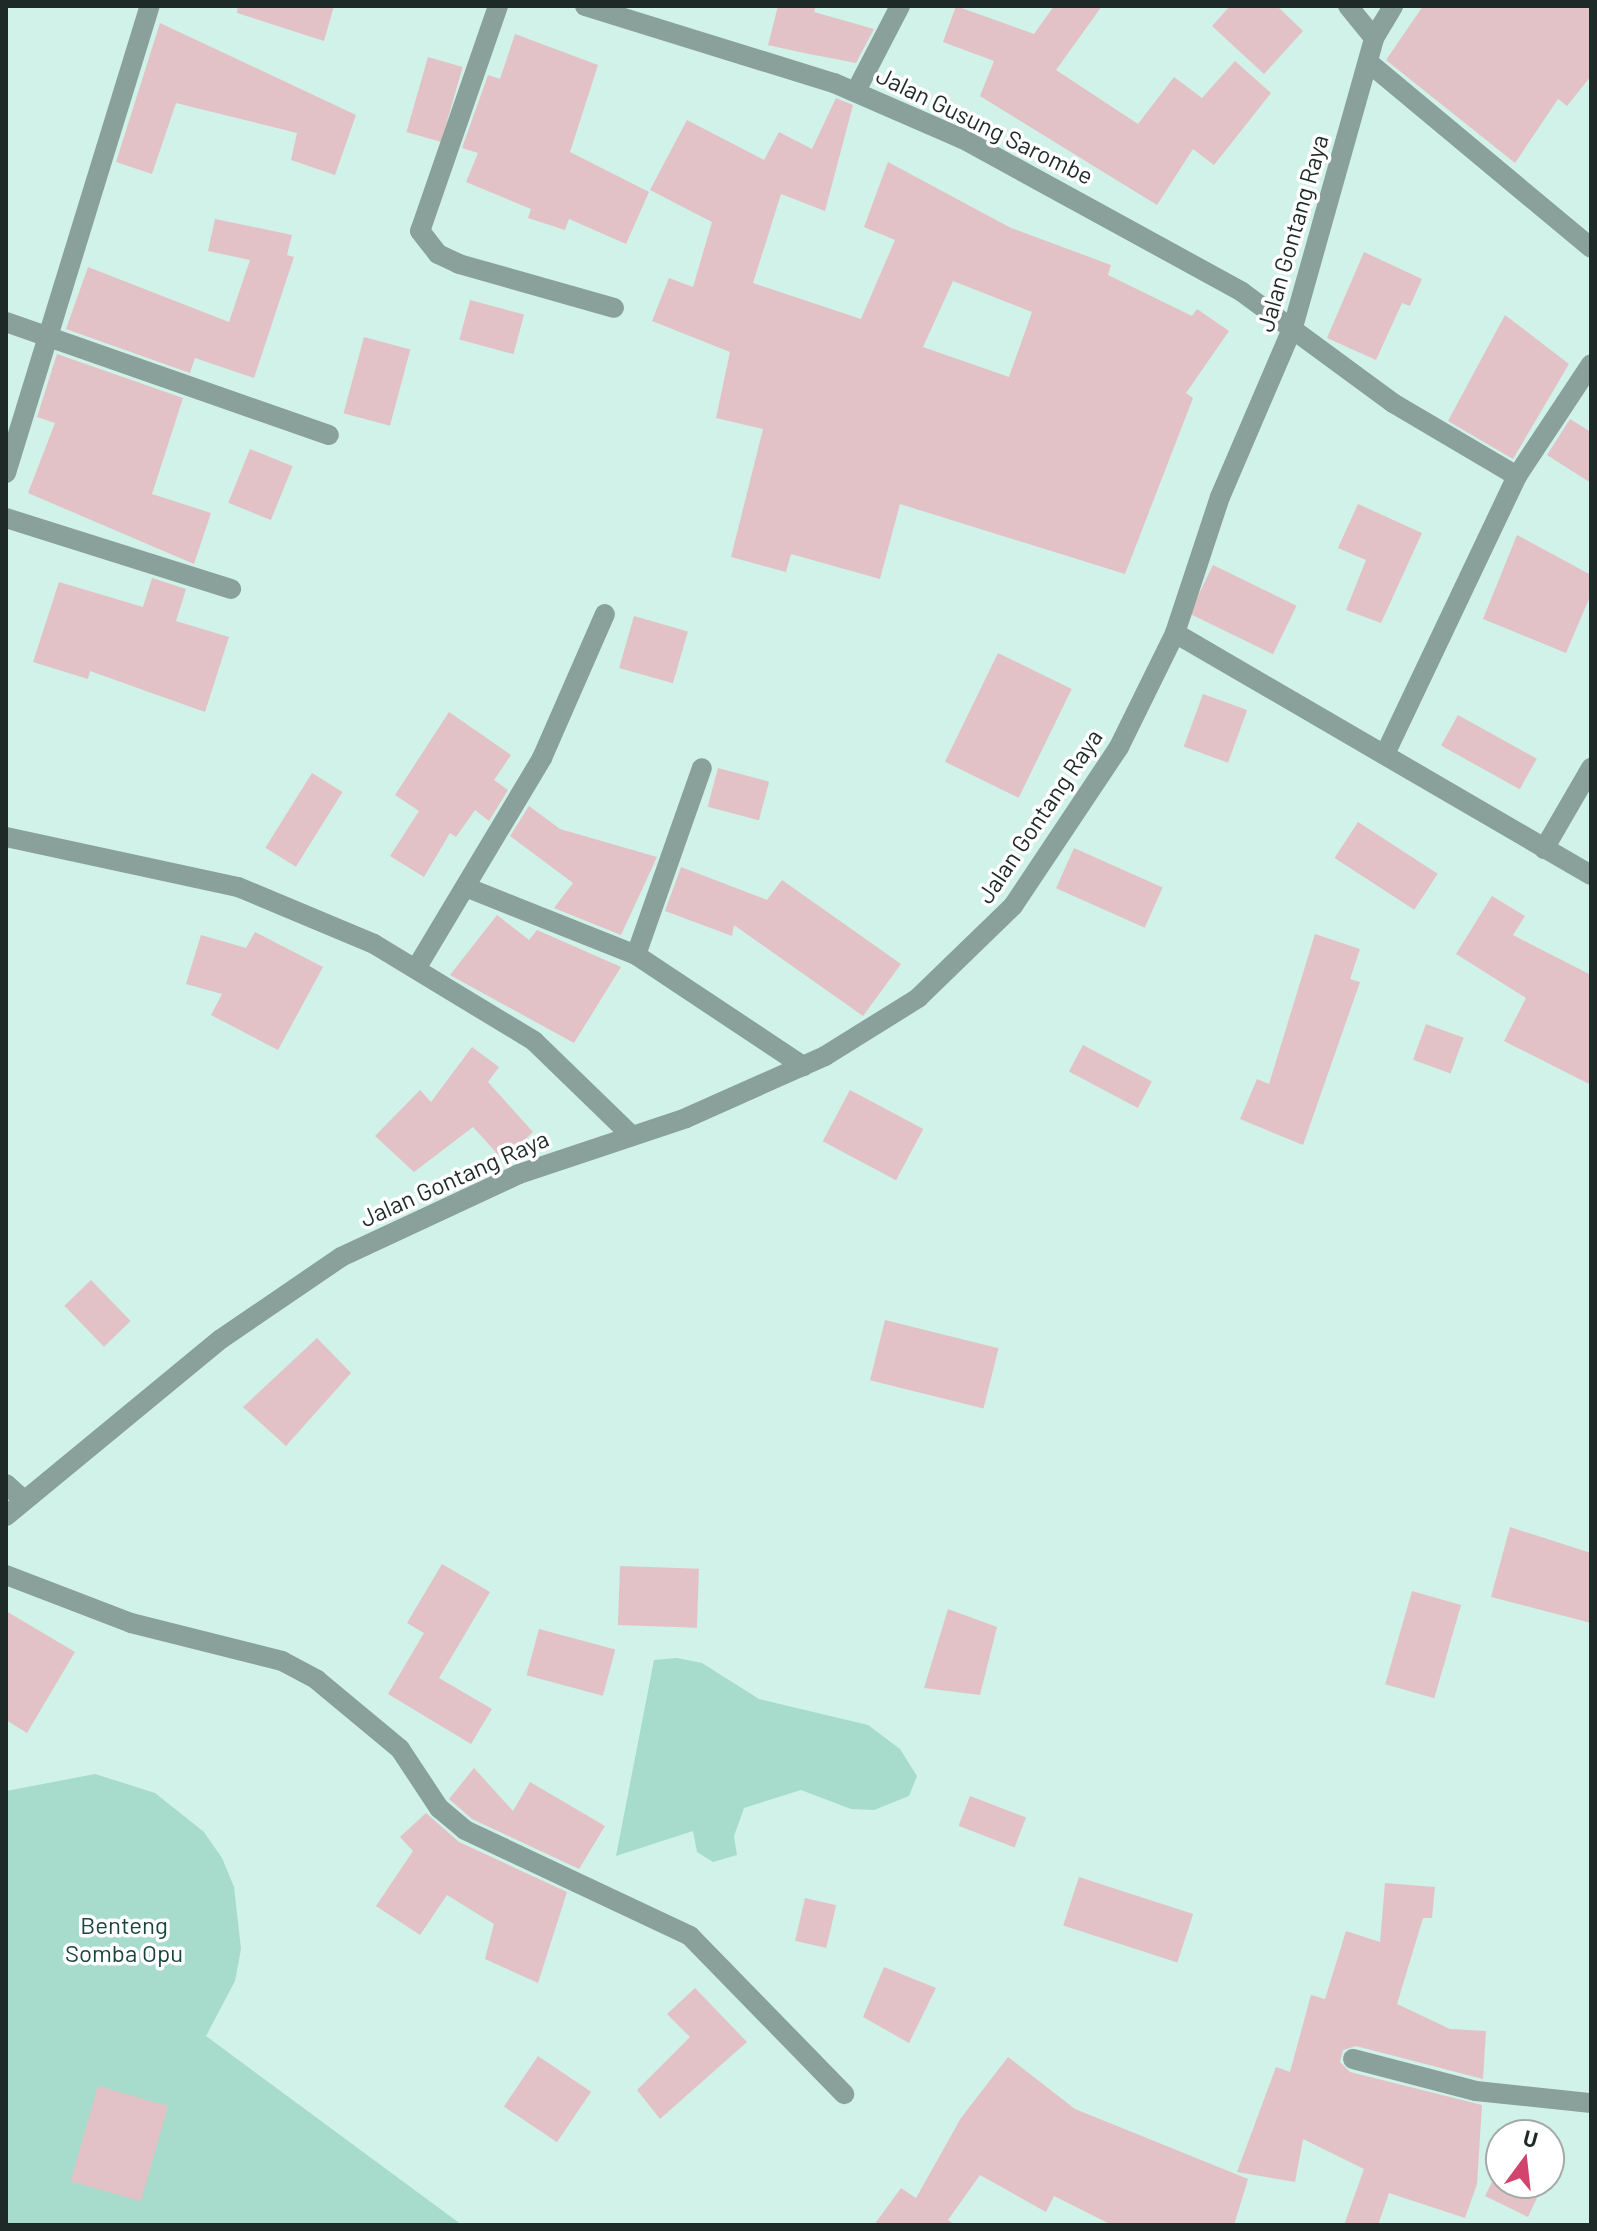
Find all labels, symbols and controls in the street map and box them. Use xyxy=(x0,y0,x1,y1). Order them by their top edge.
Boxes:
street label: Jalan Gusung Sarombe xyxy=(872,60,1098,190)
street label: Jalan Gontang Raya xyxy=(1250,131,1334,335)
street label: Jalan Gontang Raya xyxy=(970,723,1108,909)
street label: Jalan Gontang Raya xyxy=(355,1123,553,1233)
park label: Benteng Somba Opu xyxy=(65,1911,183,1967)
north arrow xyxy=(1485,2119,1565,2199)
text: U xyxy=(1521,2123,1541,2152)

